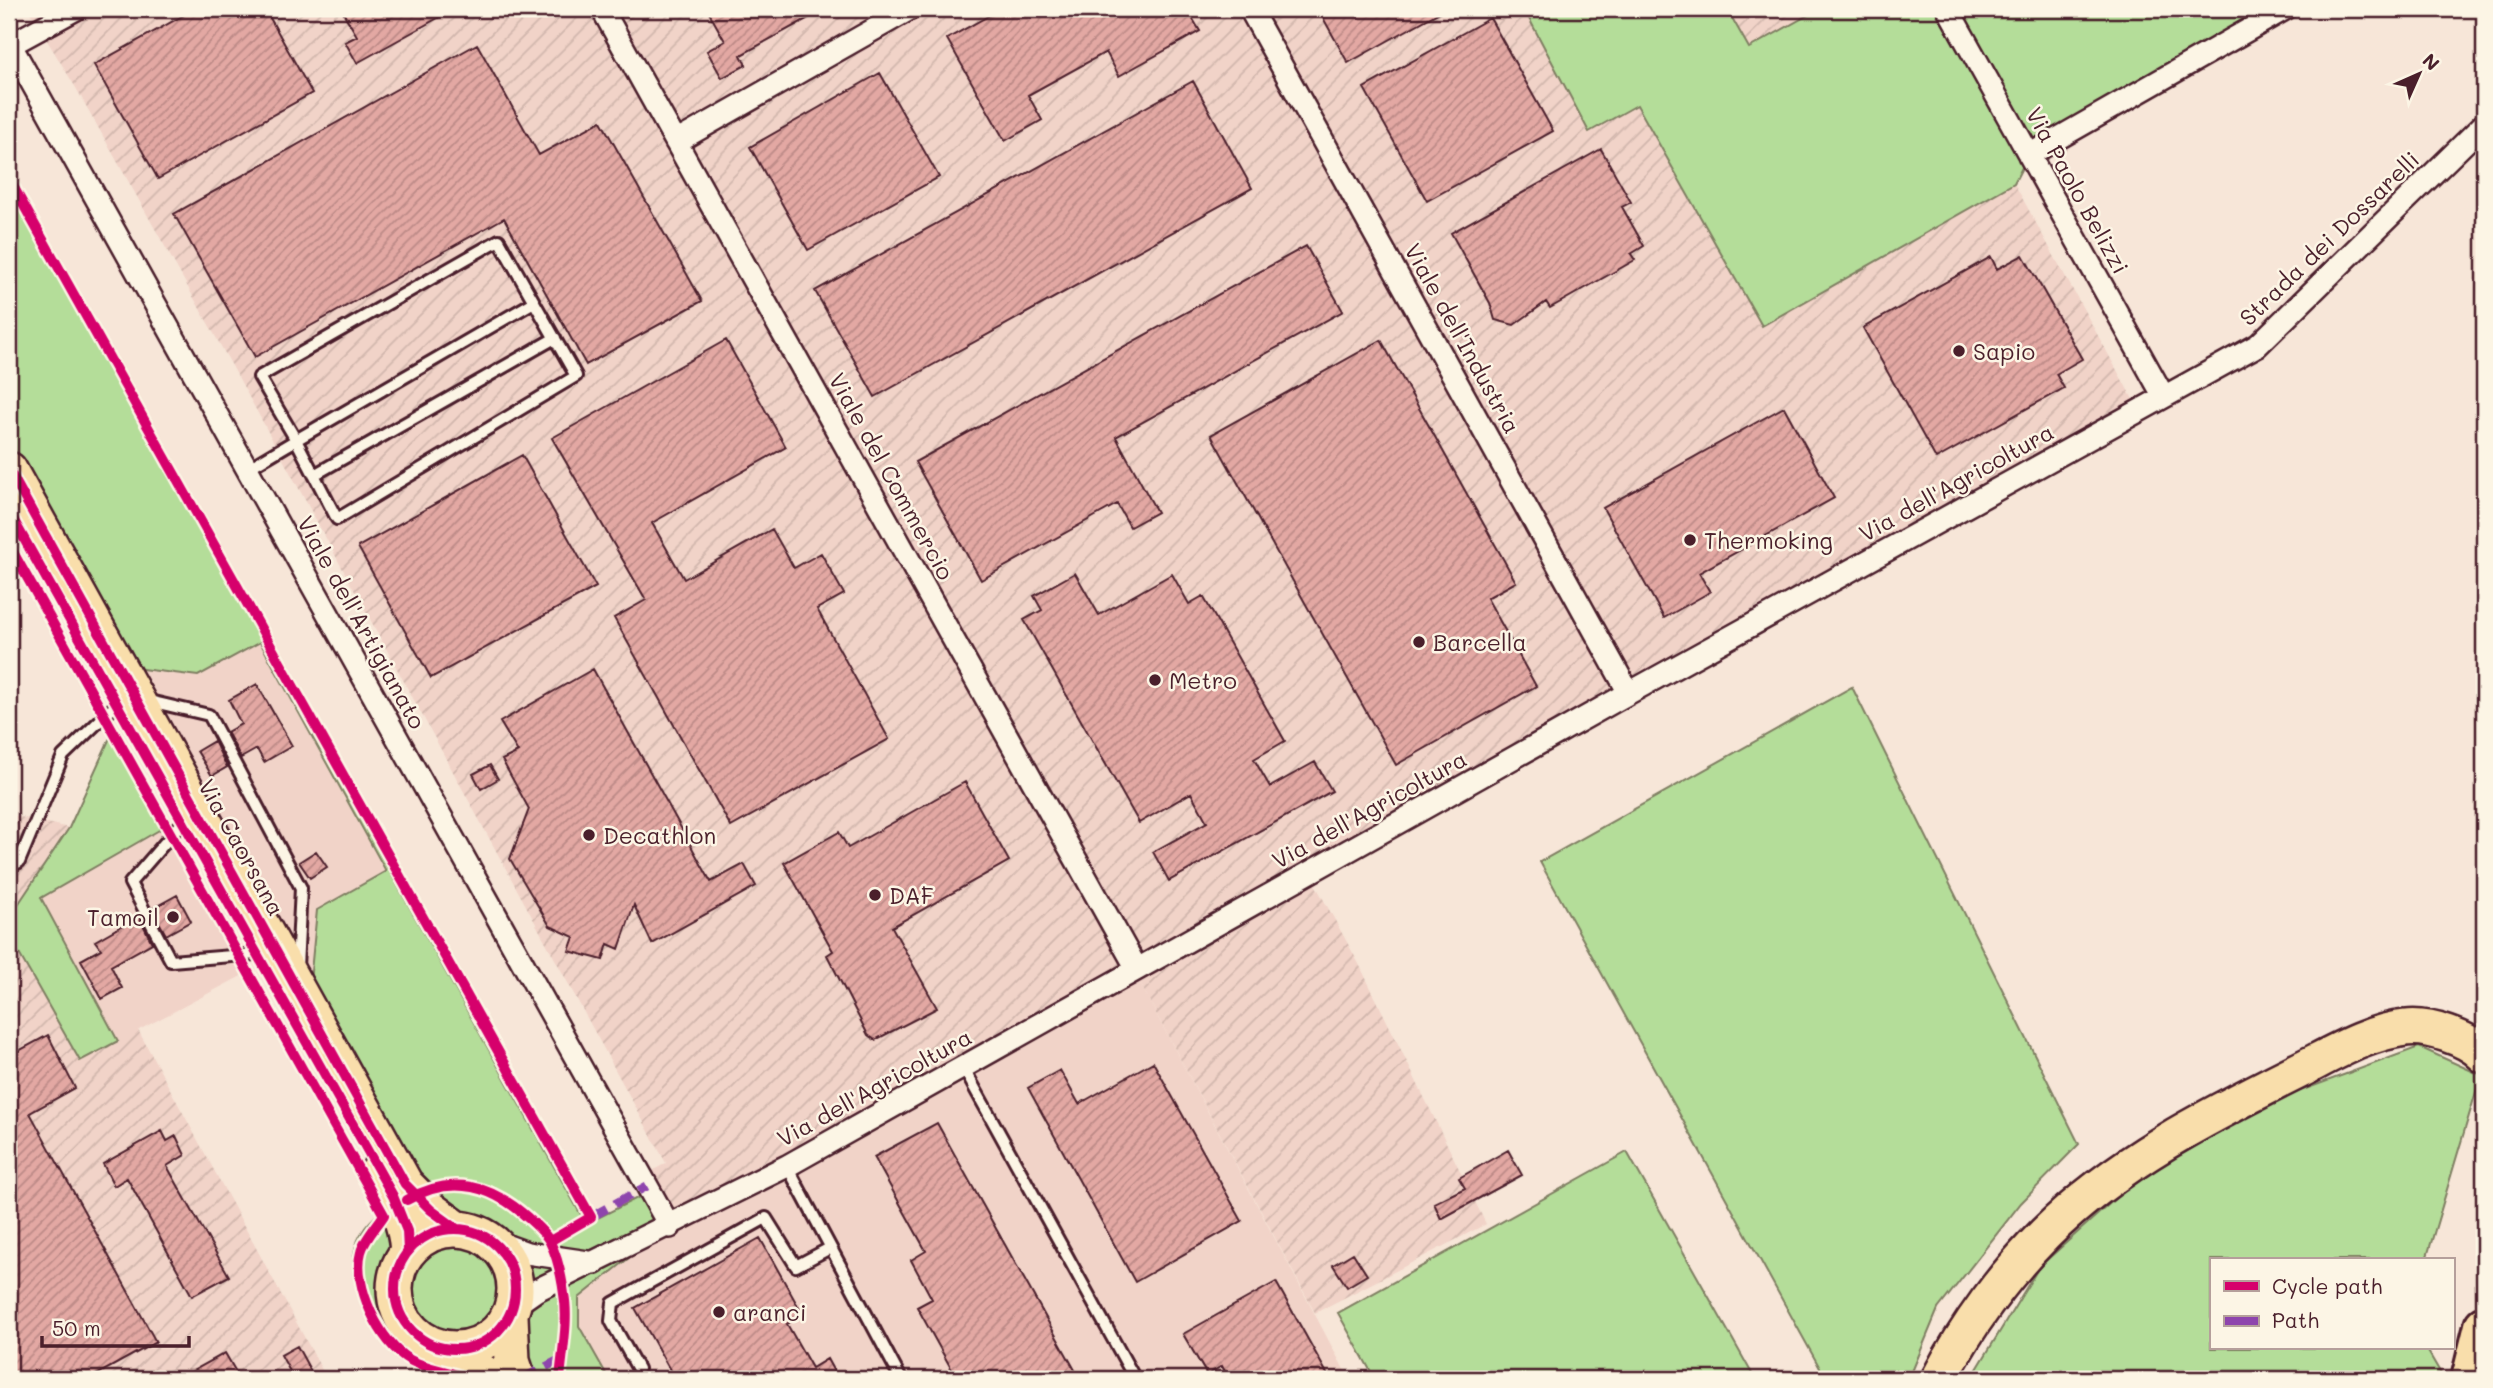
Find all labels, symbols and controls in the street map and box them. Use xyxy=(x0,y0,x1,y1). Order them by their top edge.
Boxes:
north arrow xyxy=(2384,38,2454,108)
text: N xyxy=(2417,48,2445,76)
street label: Via Paolo Belizzi xyxy=(2020,101,2136,279)
street label: Strada dei Dossarelli xyxy=(2233,144,2425,332)
street label: Viale dell'Industria xyxy=(1398,238,1528,438)
place label: Sapio xyxy=(1973,336,2035,366)
marker: Sapio xyxy=(1951,343,1967,359)
street label: Viale del Commercio xyxy=(823,367,961,585)
street label: Via dell'Agricoltura xyxy=(1853,416,2059,548)
street label: Viale dell'Artigianato xyxy=(291,510,433,734)
place label: Thermoking xyxy=(1704,525,1833,555)
marker: Thermoking xyxy=(1682,532,1698,548)
place label: Barcella xyxy=(1433,627,1527,657)
marker: Barcella xyxy=(1411,634,1427,650)
place label: Metro xyxy=(1169,665,1237,695)
marker: Metro xyxy=(1147,672,1163,688)
street label: Via dell'Agricoltura xyxy=(1266,743,1472,875)
street label: Via Caorsana xyxy=(192,773,292,921)
place label: Decathlon xyxy=(603,820,716,850)
marker: Decathlon xyxy=(581,827,597,843)
place label: DAF xyxy=(889,880,934,910)
marker: DAF xyxy=(867,887,883,903)
place label: Tamoil xyxy=(87,902,159,932)
marker: Tamoil xyxy=(165,909,181,925)
street label: Via dell'Agricoltura xyxy=(771,1021,977,1153)
legend xyxy=(2210,1258,2454,1350)
text: Cycle path xyxy=(2272,1272,2382,1299)
place label: aranci xyxy=(733,1297,807,1327)
scale bar xyxy=(42,1304,189,1348)
marker: aranci xyxy=(711,1304,727,1320)
text: Path xyxy=(2272,1306,2319,1333)
text: 50 m xyxy=(52,1314,101,1341)

